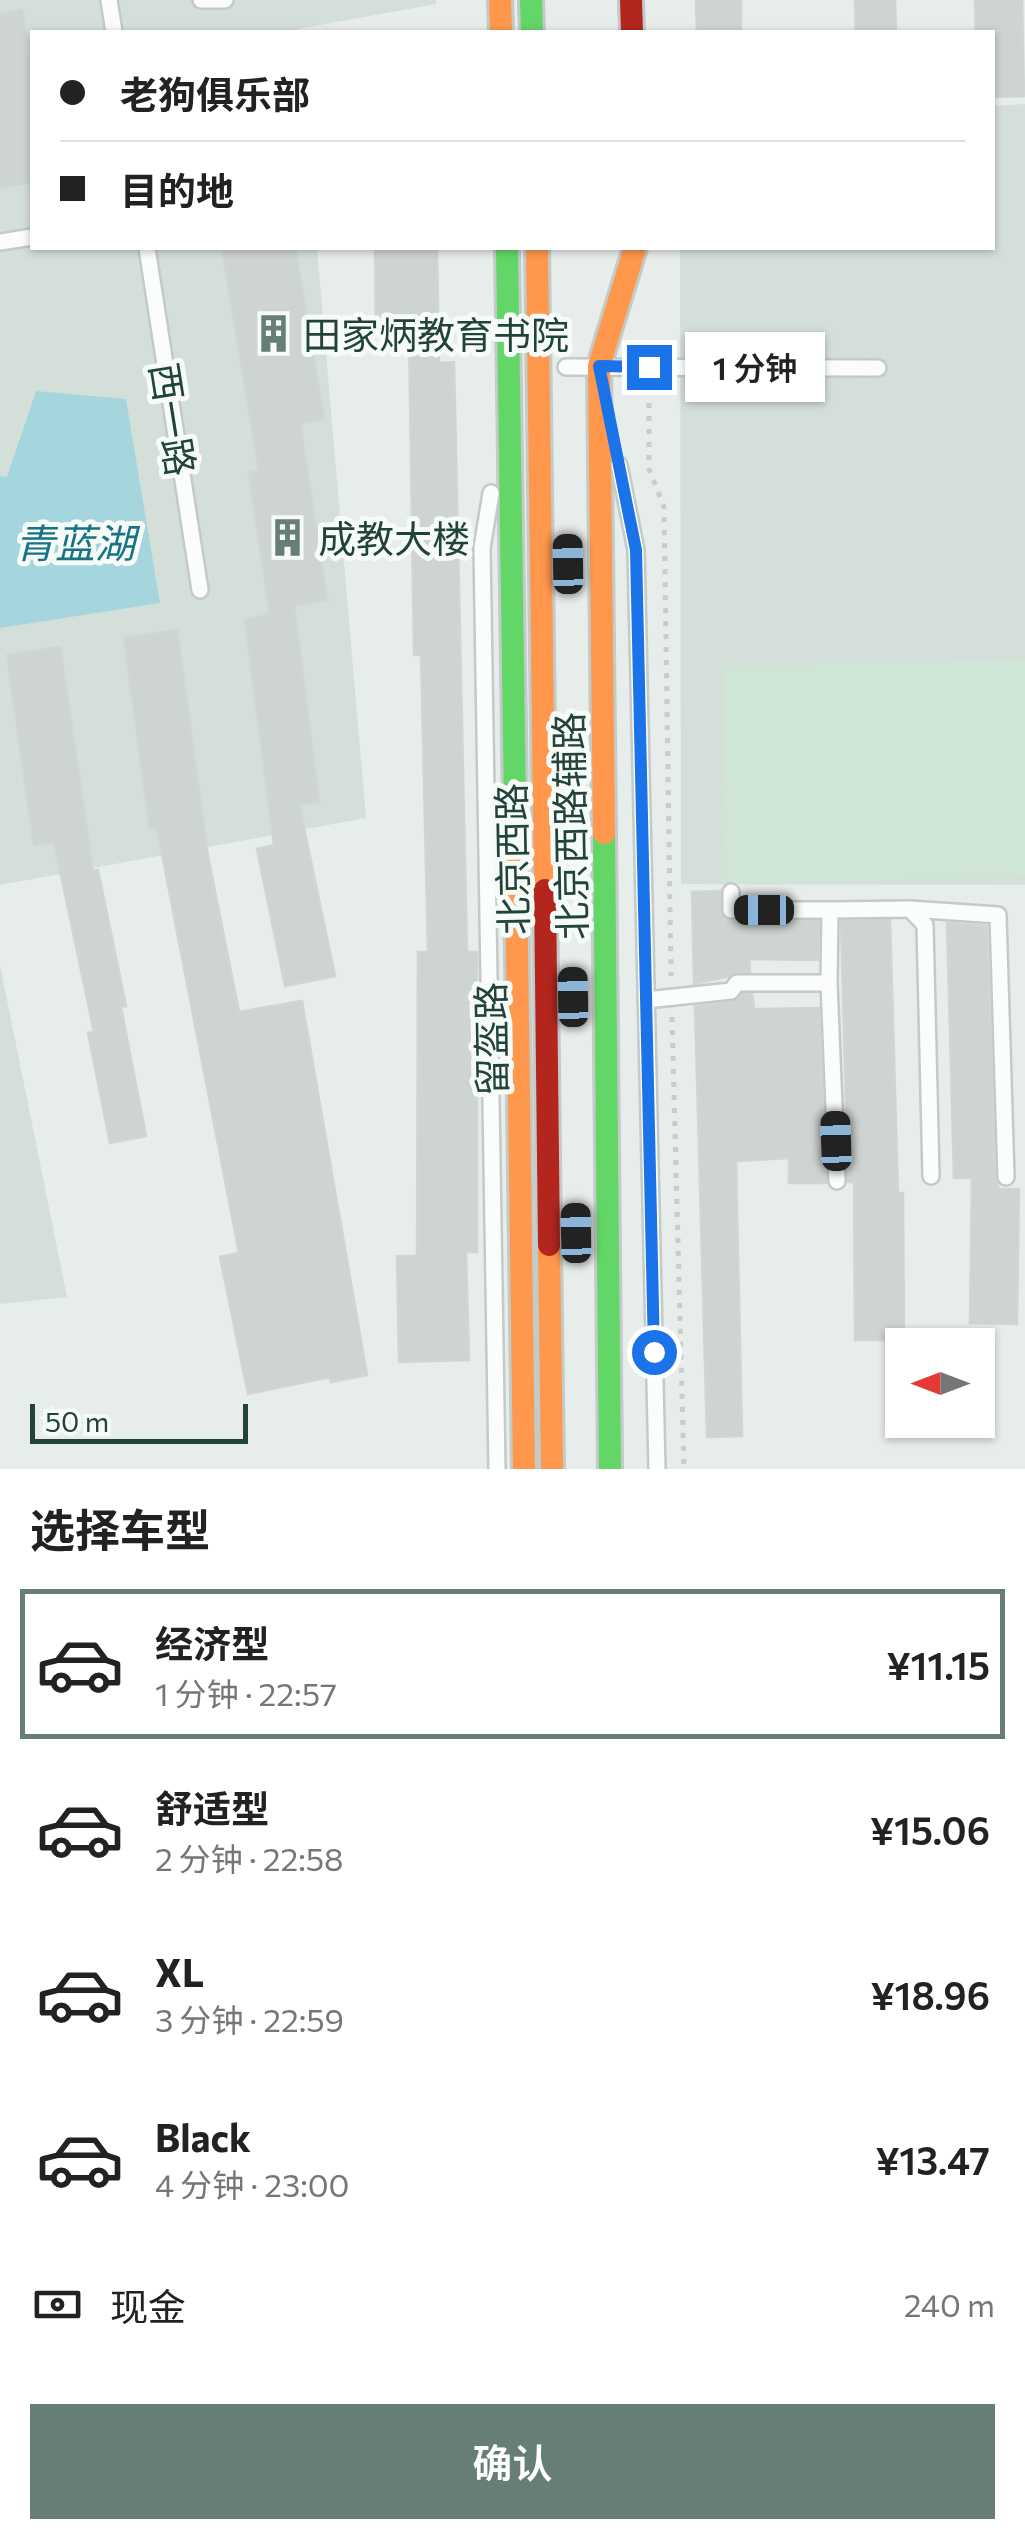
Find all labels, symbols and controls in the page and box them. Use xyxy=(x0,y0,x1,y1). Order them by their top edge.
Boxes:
text: 老狗俱乐部 xyxy=(120,70,310,117)
text: 目的地 xyxy=(120,166,234,213)
place label: 田家炳教育书院 xyxy=(303,310,569,357)
building icon: 田家炳教育书院 xyxy=(252,312,294,354)
callout: 1 分钟 xyxy=(684,332,824,402)
route end xyxy=(627,345,672,390)
text: 1 分钟 xyxy=(713,347,797,387)
street label: 西一路 xyxy=(142,359,206,479)
place label: 成教大楼 xyxy=(318,514,470,561)
building icon: 成教大楼 xyxy=(267,516,309,558)
water label: 青蓝湖 xyxy=(15,517,141,566)
car xyxy=(552,534,584,594)
street label: 北京西路辅路 xyxy=(544,712,594,940)
street label: 北京西路 xyxy=(486,783,536,935)
car xyxy=(734,895,794,925)
car xyxy=(557,967,589,1027)
street label: 留盔路 xyxy=(466,982,514,1096)
car xyxy=(820,1110,852,1172)
car xyxy=(560,1203,592,1263)
north arrow xyxy=(885,1328,995,1438)
map controls xyxy=(885,1328,995,1438)
route start xyxy=(632,1330,677,1375)
scale bar xyxy=(30,1399,248,1444)
text: 50 m xyxy=(45,1404,109,1438)
text: 选择车型 xyxy=(30,1501,210,1556)
icon: car xyxy=(35,1619,125,1709)
text: 经济型 xyxy=(155,1619,269,1666)
text: ¥11.15 xyxy=(886,1641,990,1688)
text: 1 分钟 · 22:57 xyxy=(155,1673,337,1713)
icon: car xyxy=(35,1784,125,1874)
text: 舒适型 xyxy=(155,1784,269,1831)
text: ¥15.06 xyxy=(870,1806,990,1853)
text: 2 分钟 · 22:58 xyxy=(155,1838,344,1878)
text: XL xyxy=(155,1948,204,1995)
icon: car xyxy=(35,1949,125,2039)
text: ¥18.96 xyxy=(871,1971,990,2018)
text: 3 分钟 · 22:59 xyxy=(155,1999,344,2039)
text: Black xyxy=(155,2113,251,2160)
icon: car xyxy=(35,2114,125,2204)
text: ¥13.47 xyxy=(875,2136,990,2183)
text: 4 分钟 · 23:00 xyxy=(155,2164,349,2204)
icon: cash xyxy=(30,2277,85,2332)
text: 现金 xyxy=(110,2282,186,2329)
text: 240 m xyxy=(904,2284,995,2324)
button: 确认 xyxy=(30,2404,995,2519)

